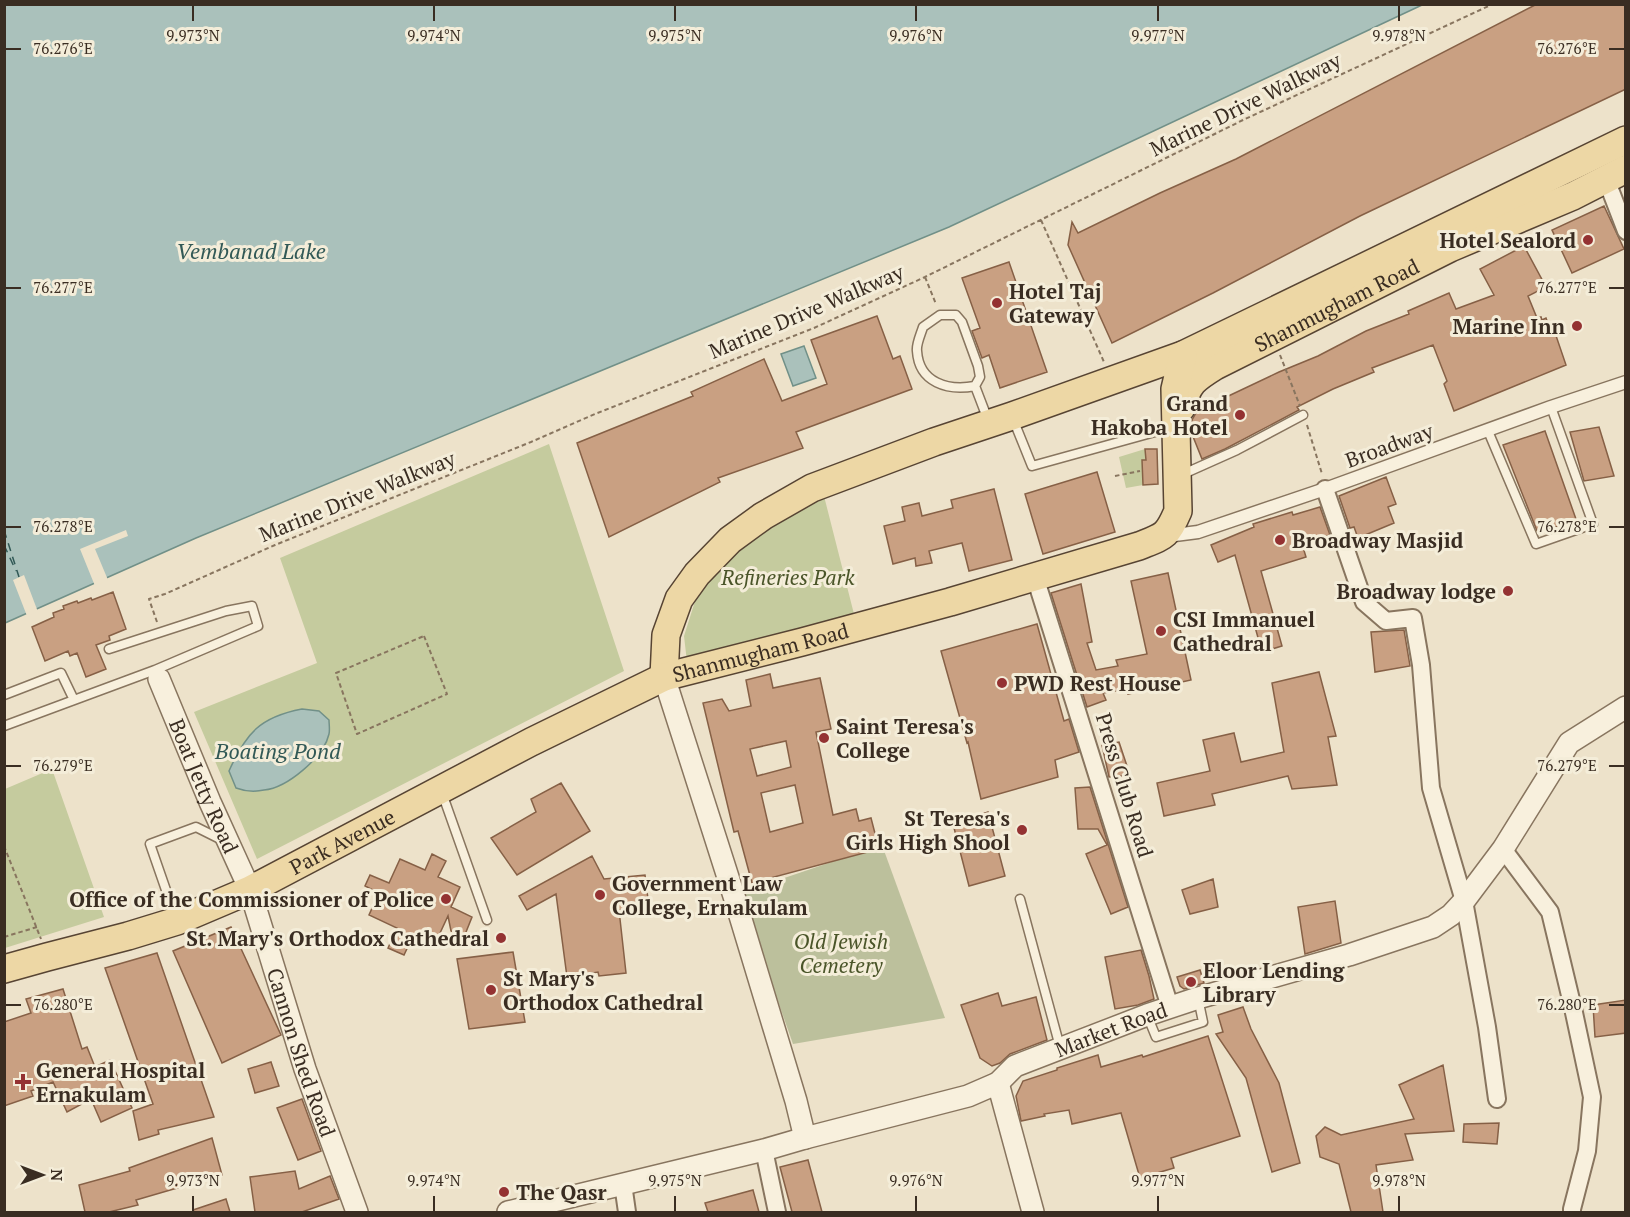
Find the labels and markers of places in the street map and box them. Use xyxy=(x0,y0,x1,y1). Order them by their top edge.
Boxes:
place label: Hotel Sealord xyxy=(1439,226,1576,254)
marker: Hotel Sealord xyxy=(1581,233,1595,247)
place label: Hotel Taj Gateway xyxy=(1009,277,1102,329)
marker: Hotel Taj Gateway xyxy=(990,296,1004,310)
place label: Marine Inn xyxy=(1452,312,1565,340)
marker: Marine Inn xyxy=(1570,319,1584,333)
place label: Grand Hakoba Hotel xyxy=(1091,389,1228,441)
marker: Grand Hakoba Hotel xyxy=(1233,408,1247,422)
place label: Broadway Masjid xyxy=(1292,526,1464,554)
marker: Broadway Masjid xyxy=(1273,533,1287,547)
place label: Broadway lodge xyxy=(1337,577,1496,605)
marker: Broadway lodge xyxy=(1501,584,1515,598)
place label: CSI Immanuel Cathedral xyxy=(1173,605,1315,657)
marker: CSI Immanuel Cathedral xyxy=(1154,624,1168,638)
place label: PWD Rest House xyxy=(1014,669,1181,697)
marker: PWD Rest House xyxy=(995,676,1009,690)
place label: Saint Teresa's College xyxy=(836,712,974,764)
marker: Saint Teresa's College xyxy=(817,731,831,745)
place label: St Teresa's Girls High Shool xyxy=(846,804,1010,856)
marker: St Teresa's Girls High Shool xyxy=(1015,823,1029,837)
place label: Government Law College, Ernakulam xyxy=(612,869,808,921)
place label: Office of the Commissioner of Police xyxy=(69,885,434,913)
marker: Government Law College, Ernakulam xyxy=(593,888,607,902)
marker: Office of the Commissioner of Police xyxy=(439,892,453,906)
place label: St. Mary's Orthodox Cathedral xyxy=(186,924,489,952)
marker: St. Mary's Orthodox Cathedral xyxy=(494,931,508,945)
place label: Eloor Lending Library xyxy=(1203,956,1345,1008)
place label: St Mary's Orthodox Cathedral xyxy=(503,964,703,1016)
marker: Eloor Lending Library xyxy=(1184,975,1198,989)
marker: St Mary's Orthodox Cathedral xyxy=(484,983,498,997)
place label: General Hospital Ernakulam xyxy=(36,1056,205,1108)
marker: General Hospital Ernakulam xyxy=(14,1073,32,1091)
place label: The Qasr xyxy=(516,1178,606,1206)
marker: The Qasr xyxy=(497,1185,511,1199)

